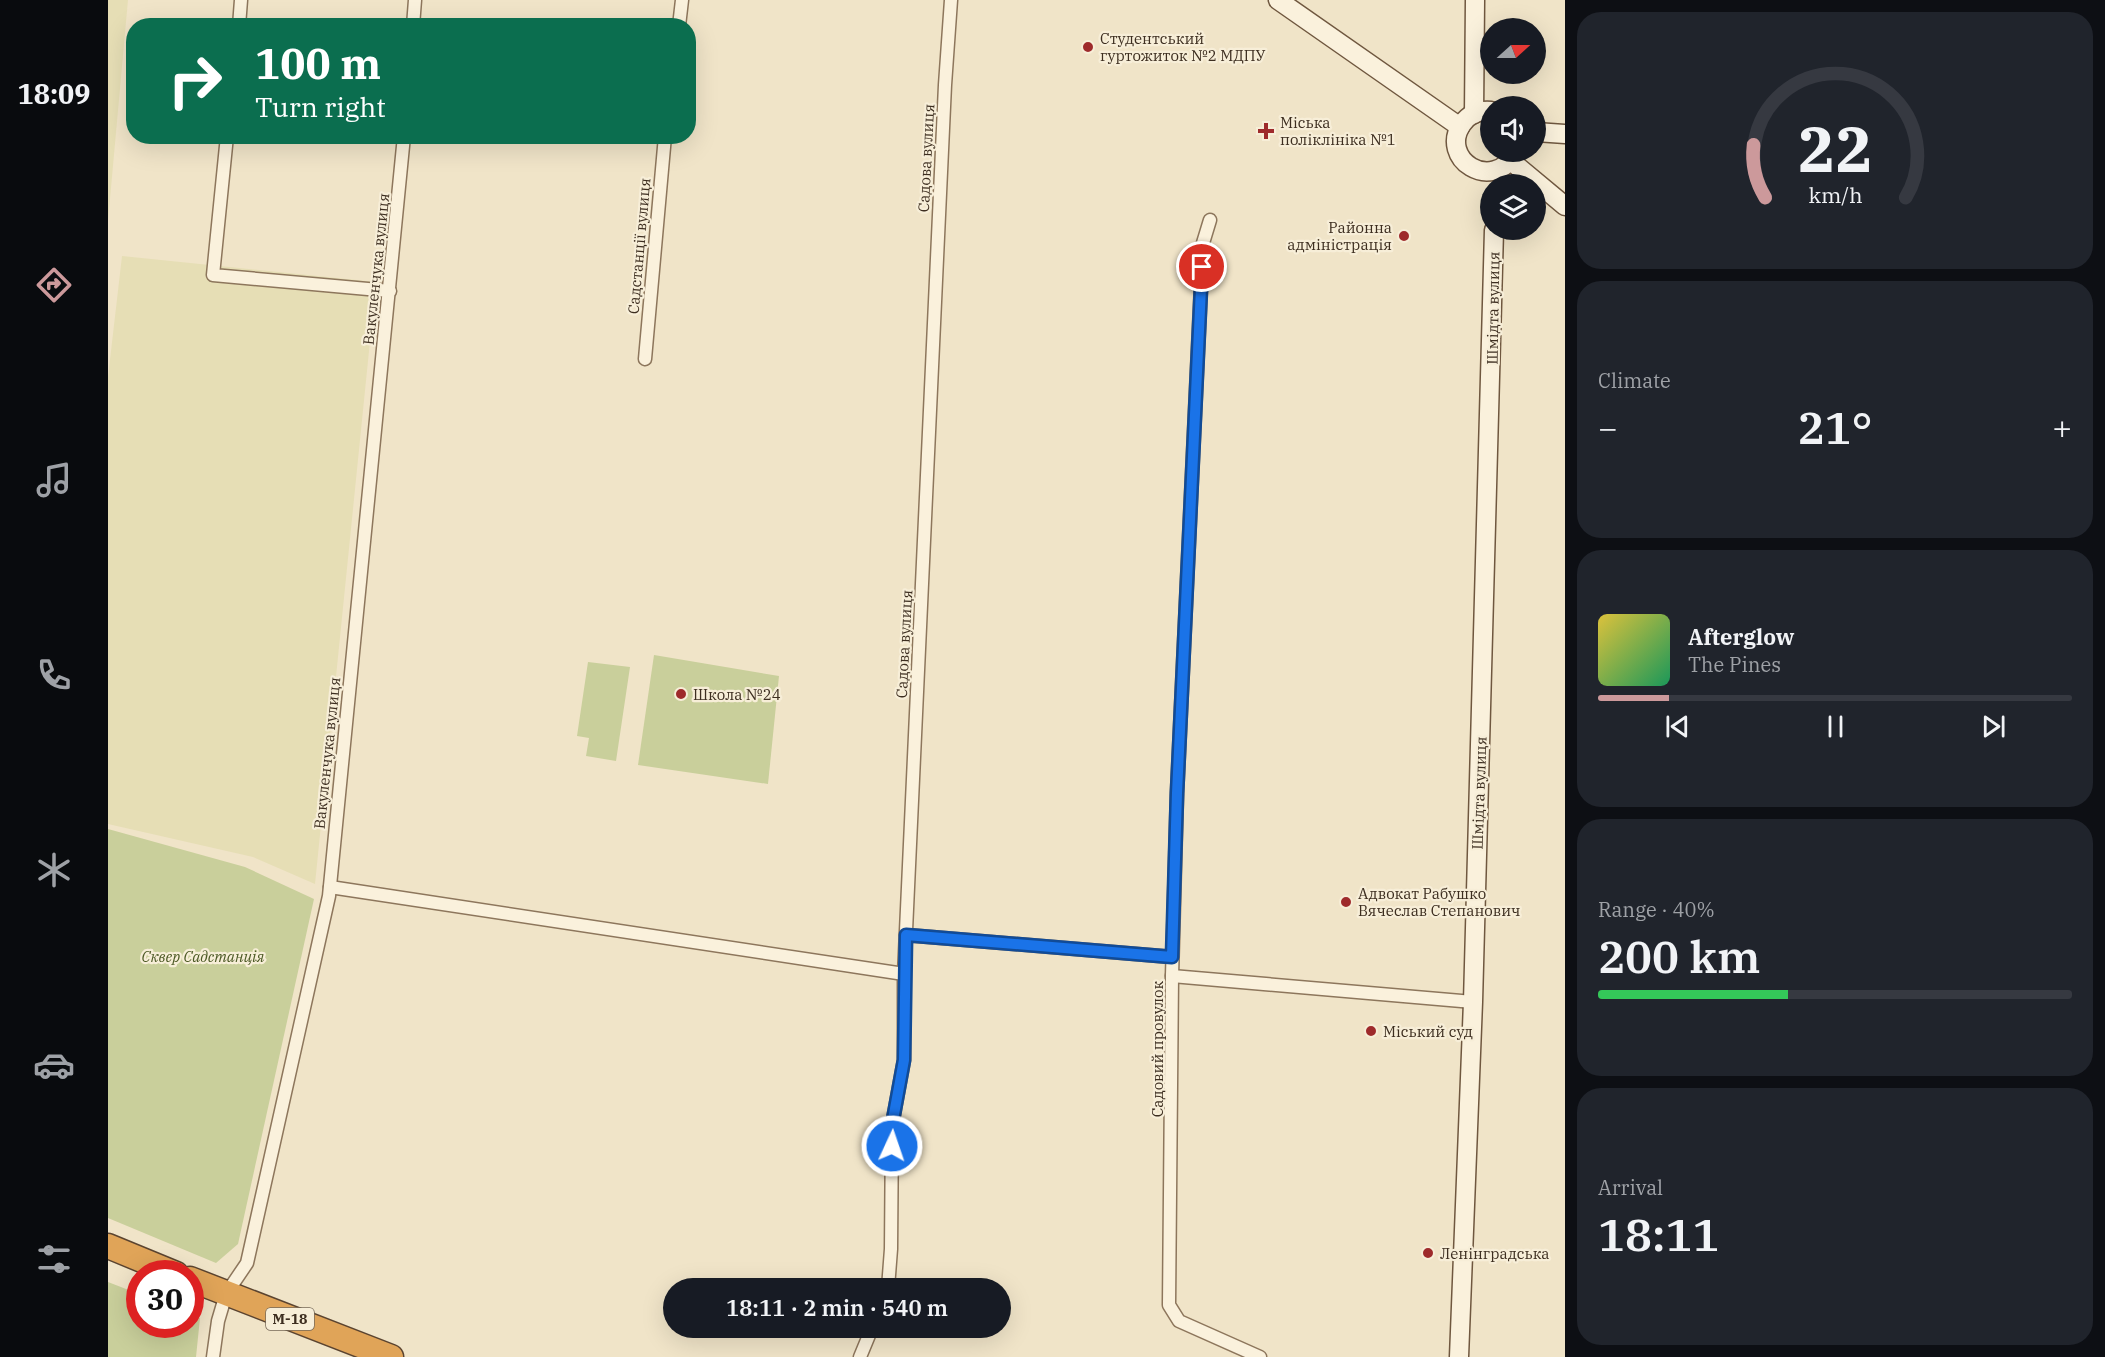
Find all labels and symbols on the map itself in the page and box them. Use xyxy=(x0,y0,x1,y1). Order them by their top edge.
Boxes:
north arrow xyxy=(1480,18,1546,84)
place label: Студентський гуртожиток №2 МДПУ xyxy=(1100,29,1266,65)
marker: Студентський гуртожиток №2 МДПУ xyxy=(1081,40,1095,54)
street label: Садова вулиця xyxy=(914,103,938,213)
place label: Міська поліклініка №1 xyxy=(1280,113,1396,149)
marker: Міська поліклініка №1 xyxy=(1257,122,1275,140)
street label: Садстанції вулиця xyxy=(624,177,654,315)
street label: Вакуленчука вулиця xyxy=(359,192,393,346)
place label: Районна адміністрація xyxy=(1287,218,1392,254)
marker: Районна адміністрація xyxy=(1397,229,1411,243)
pin xyxy=(1176,241,1227,292)
street label: Шмідта вулиця xyxy=(1483,251,1503,365)
street label: Садова вулиця xyxy=(892,589,916,699)
street label: Вакуленчука вулиця xyxy=(310,676,344,830)
place label: Школа №24 xyxy=(693,685,781,704)
marker: Школа №24 xyxy=(674,687,688,701)
street label: Шмідта вулиця xyxy=(1468,736,1490,850)
place label: Адвокат Рабушко Вячеслав Степанович xyxy=(1358,884,1520,920)
marker: Адвокат Рабушко Вячеслав Степанович xyxy=(1339,895,1353,909)
park label: Сквер Садстанція xyxy=(142,947,265,966)
street label: Садовий провулок xyxy=(1148,980,1167,1117)
place label: Міський суд xyxy=(1383,1022,1473,1041)
marker: Міський суд xyxy=(1364,1024,1378,1038)
position arrow xyxy=(860,1114,924,1178)
place label: Ленінградська xyxy=(1440,1244,1550,1263)
marker: Ленінградська xyxy=(1421,1246,1435,1260)
speed limit sign: 30 xyxy=(126,1260,204,1338)
road number: М-18 xyxy=(266,1308,314,1330)

